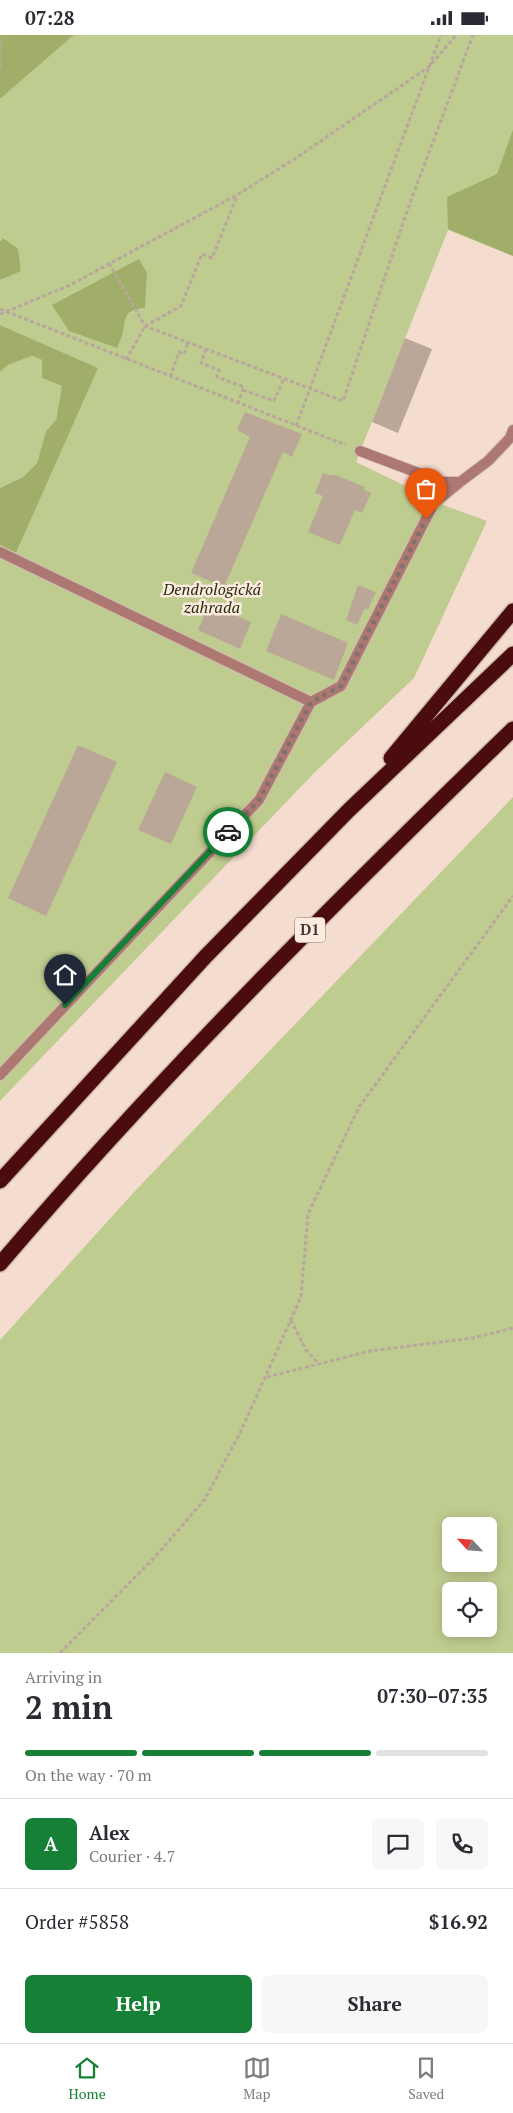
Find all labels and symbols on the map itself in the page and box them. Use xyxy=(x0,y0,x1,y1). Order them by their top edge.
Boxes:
pin xyxy=(405,468,447,519)
park label: Dendrologická zahrada xyxy=(162,578,261,618)
courier xyxy=(203,807,253,857)
road number: D1 xyxy=(295,917,325,943)
pin xyxy=(44,954,86,1005)
north arrow xyxy=(442,1517,498,1573)

